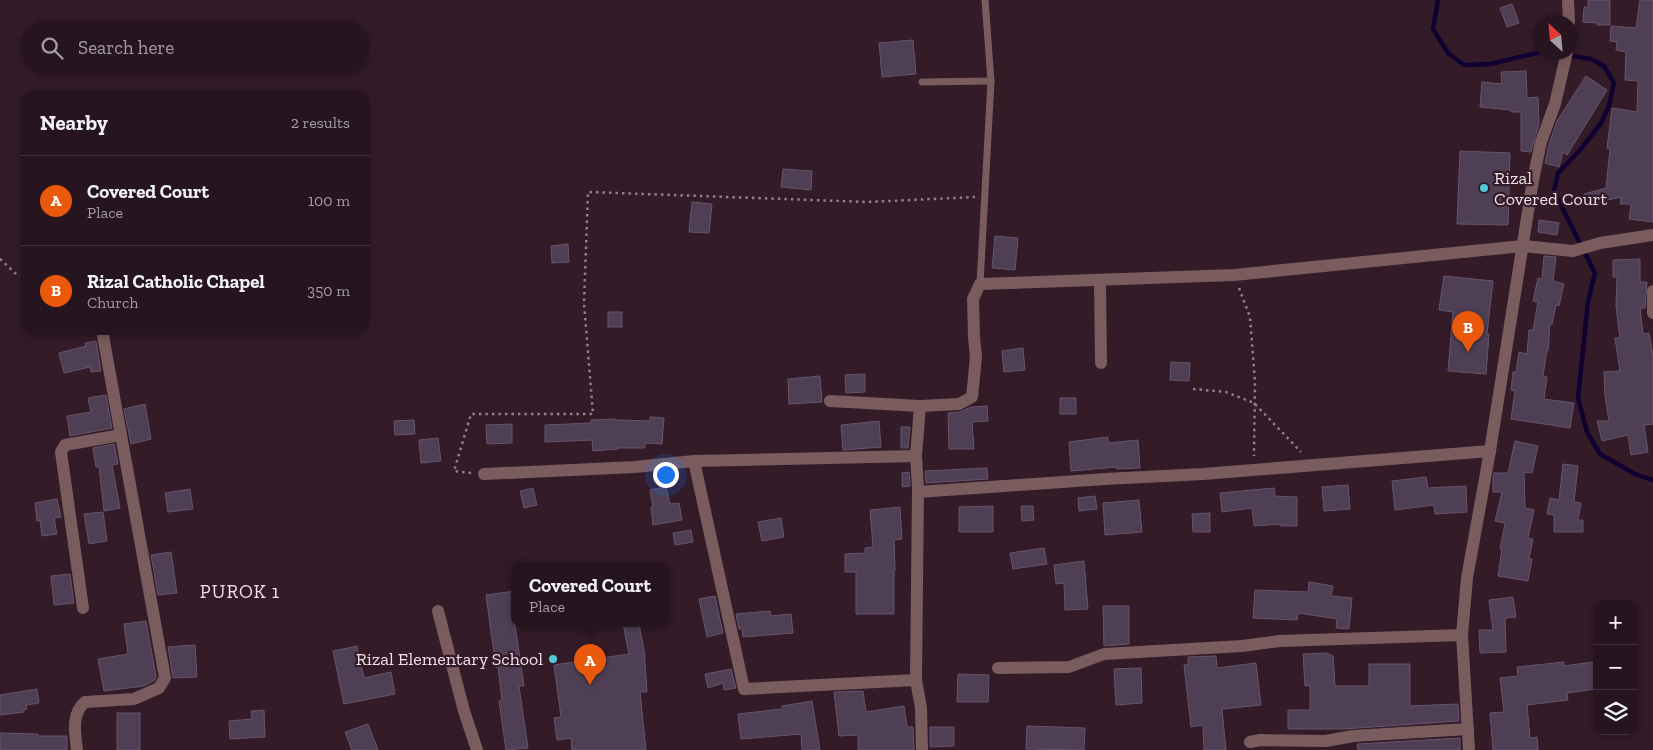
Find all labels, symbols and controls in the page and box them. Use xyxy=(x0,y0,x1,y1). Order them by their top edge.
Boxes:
north arrow xyxy=(1533,15,1578,60)
search box xyxy=(20,20,370,75)
icon: search xyxy=(38,34,66,62)
text: Search here xyxy=(78,36,174,59)
text: Nearby xyxy=(40,110,108,135)
text: 2 results xyxy=(291,113,350,132)
place label: Rizal Covered Court xyxy=(1494,167,1607,210)
text: Covered Court xyxy=(87,180,209,203)
marker: Rizal Covered Court xyxy=(1478,182,1490,194)
text: A xyxy=(51,191,62,210)
text: 100 m xyxy=(308,191,350,210)
text: Place xyxy=(87,203,123,222)
text: Rizal Catholic Chapel xyxy=(87,270,265,293)
text: B xyxy=(51,281,61,300)
text: 350 m xyxy=(307,281,350,300)
text: Church xyxy=(87,293,138,312)
pin: B xyxy=(1452,311,1484,352)
your location xyxy=(653,462,679,488)
popup xyxy=(511,562,669,627)
text: Covered Court xyxy=(529,574,651,597)
district label: PUROK 1 xyxy=(200,580,280,603)
text: Place xyxy=(529,597,565,616)
map controls xyxy=(1593,600,1638,735)
button: + xyxy=(1593,600,1638,645)
pin: A xyxy=(574,644,606,685)
button: − xyxy=(1593,645,1638,690)
place label: Rizal Elementary School xyxy=(356,648,543,670)
marker: Rizal Elementary School xyxy=(547,653,559,665)
button: layers xyxy=(1593,690,1638,735)

